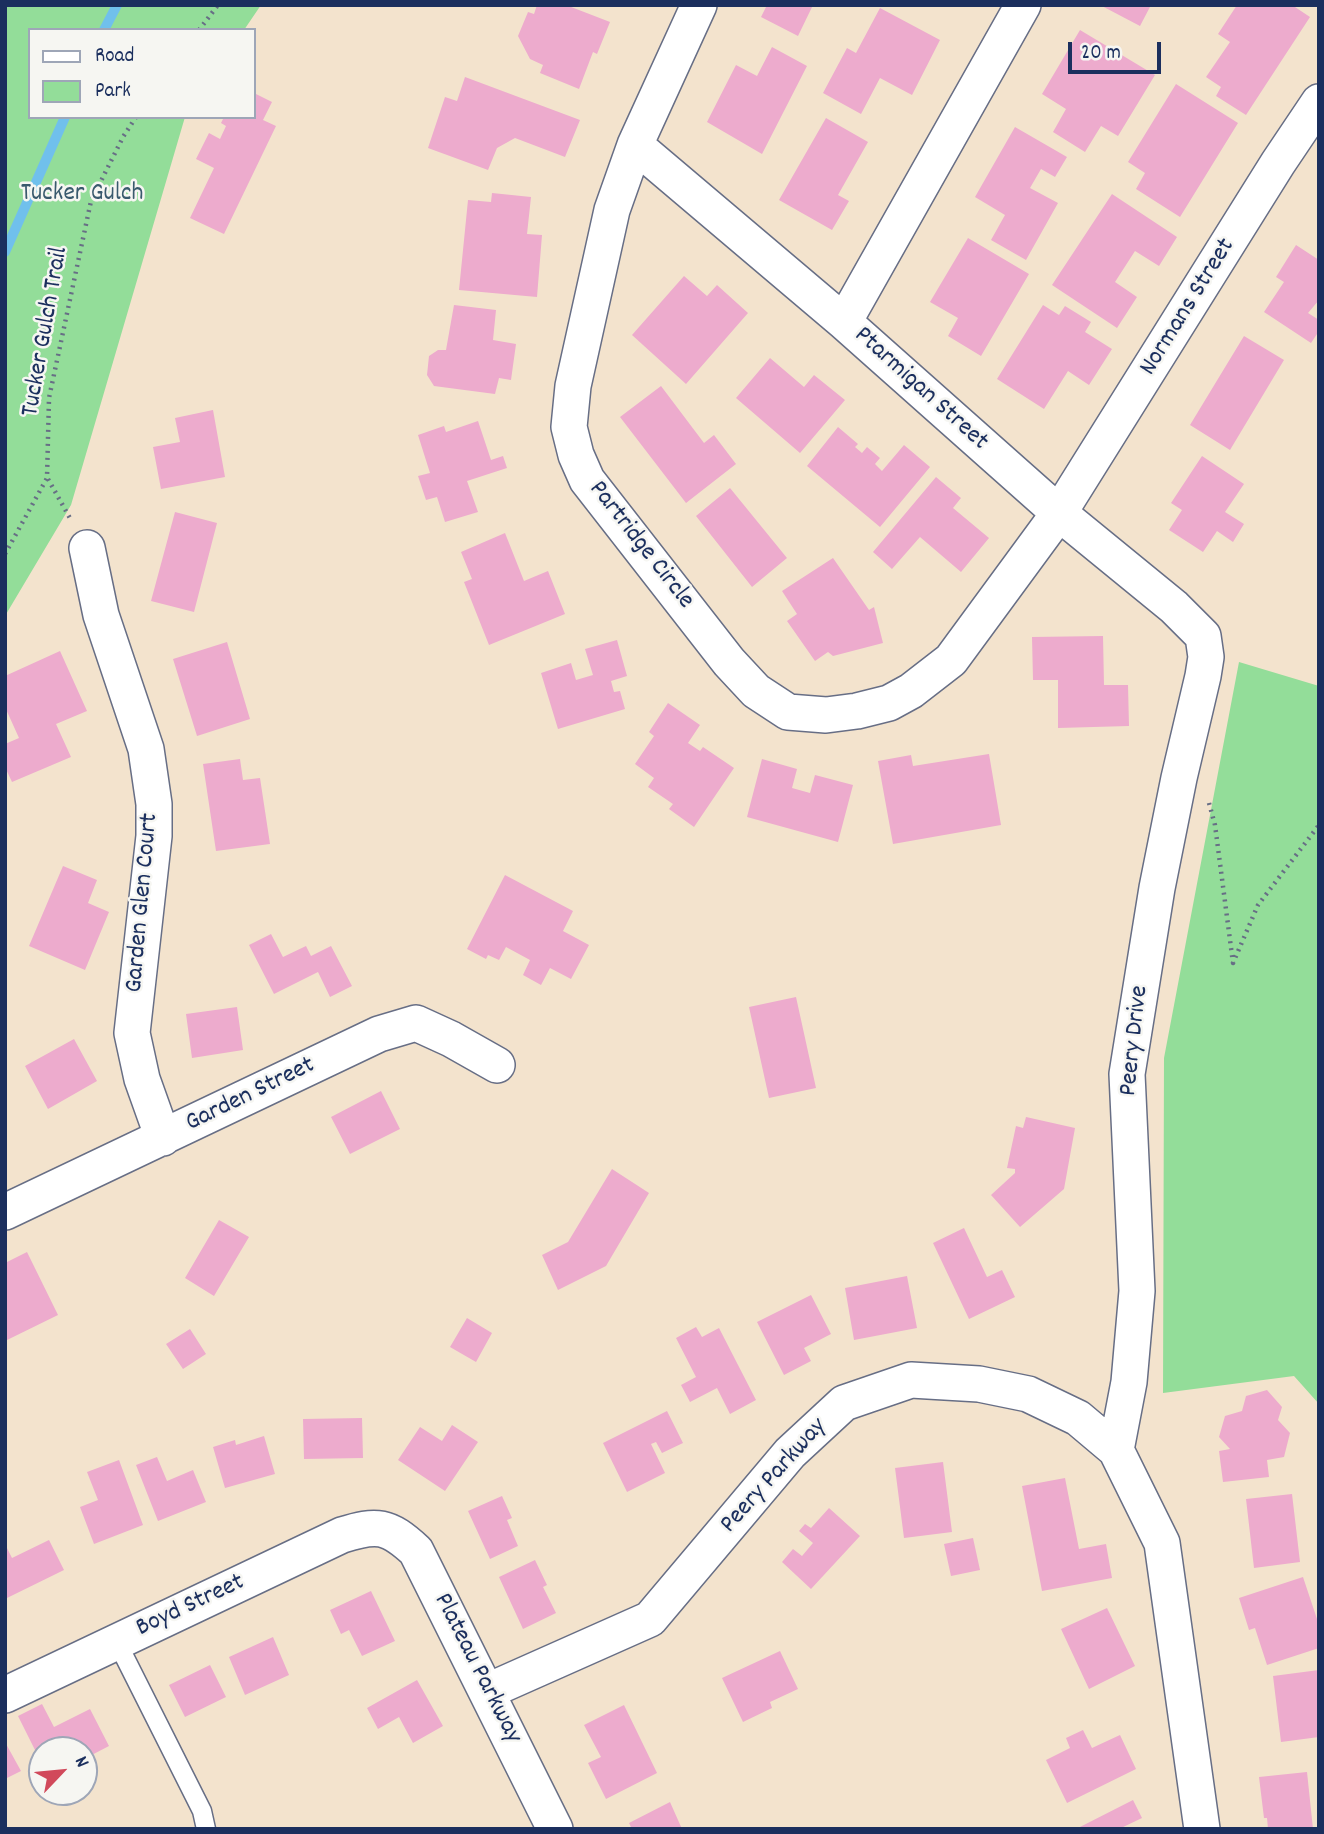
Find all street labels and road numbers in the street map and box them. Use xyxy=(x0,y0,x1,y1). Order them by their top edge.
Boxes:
street label: Normans Street xyxy=(1134,233,1244,383)
street label: Tucker Gulch Trail xyxy=(17,245,77,419)
street label: Ptarmigan Street xyxy=(846,321,994,459)
street label: Partridge Circle xyxy=(580,476,700,616)
street label: Garden Glen Court xyxy=(121,812,167,994)
street label: Peery Drive xyxy=(1115,984,1157,1098)
street label: Garden Street xyxy=(181,1051,321,1141)
street label: Peery Parkway xyxy=(715,1413,835,1541)
street label: Boyd Street xyxy=(132,1568,250,1646)
street label: Plateau Parkway xyxy=(425,1589,527,1749)

